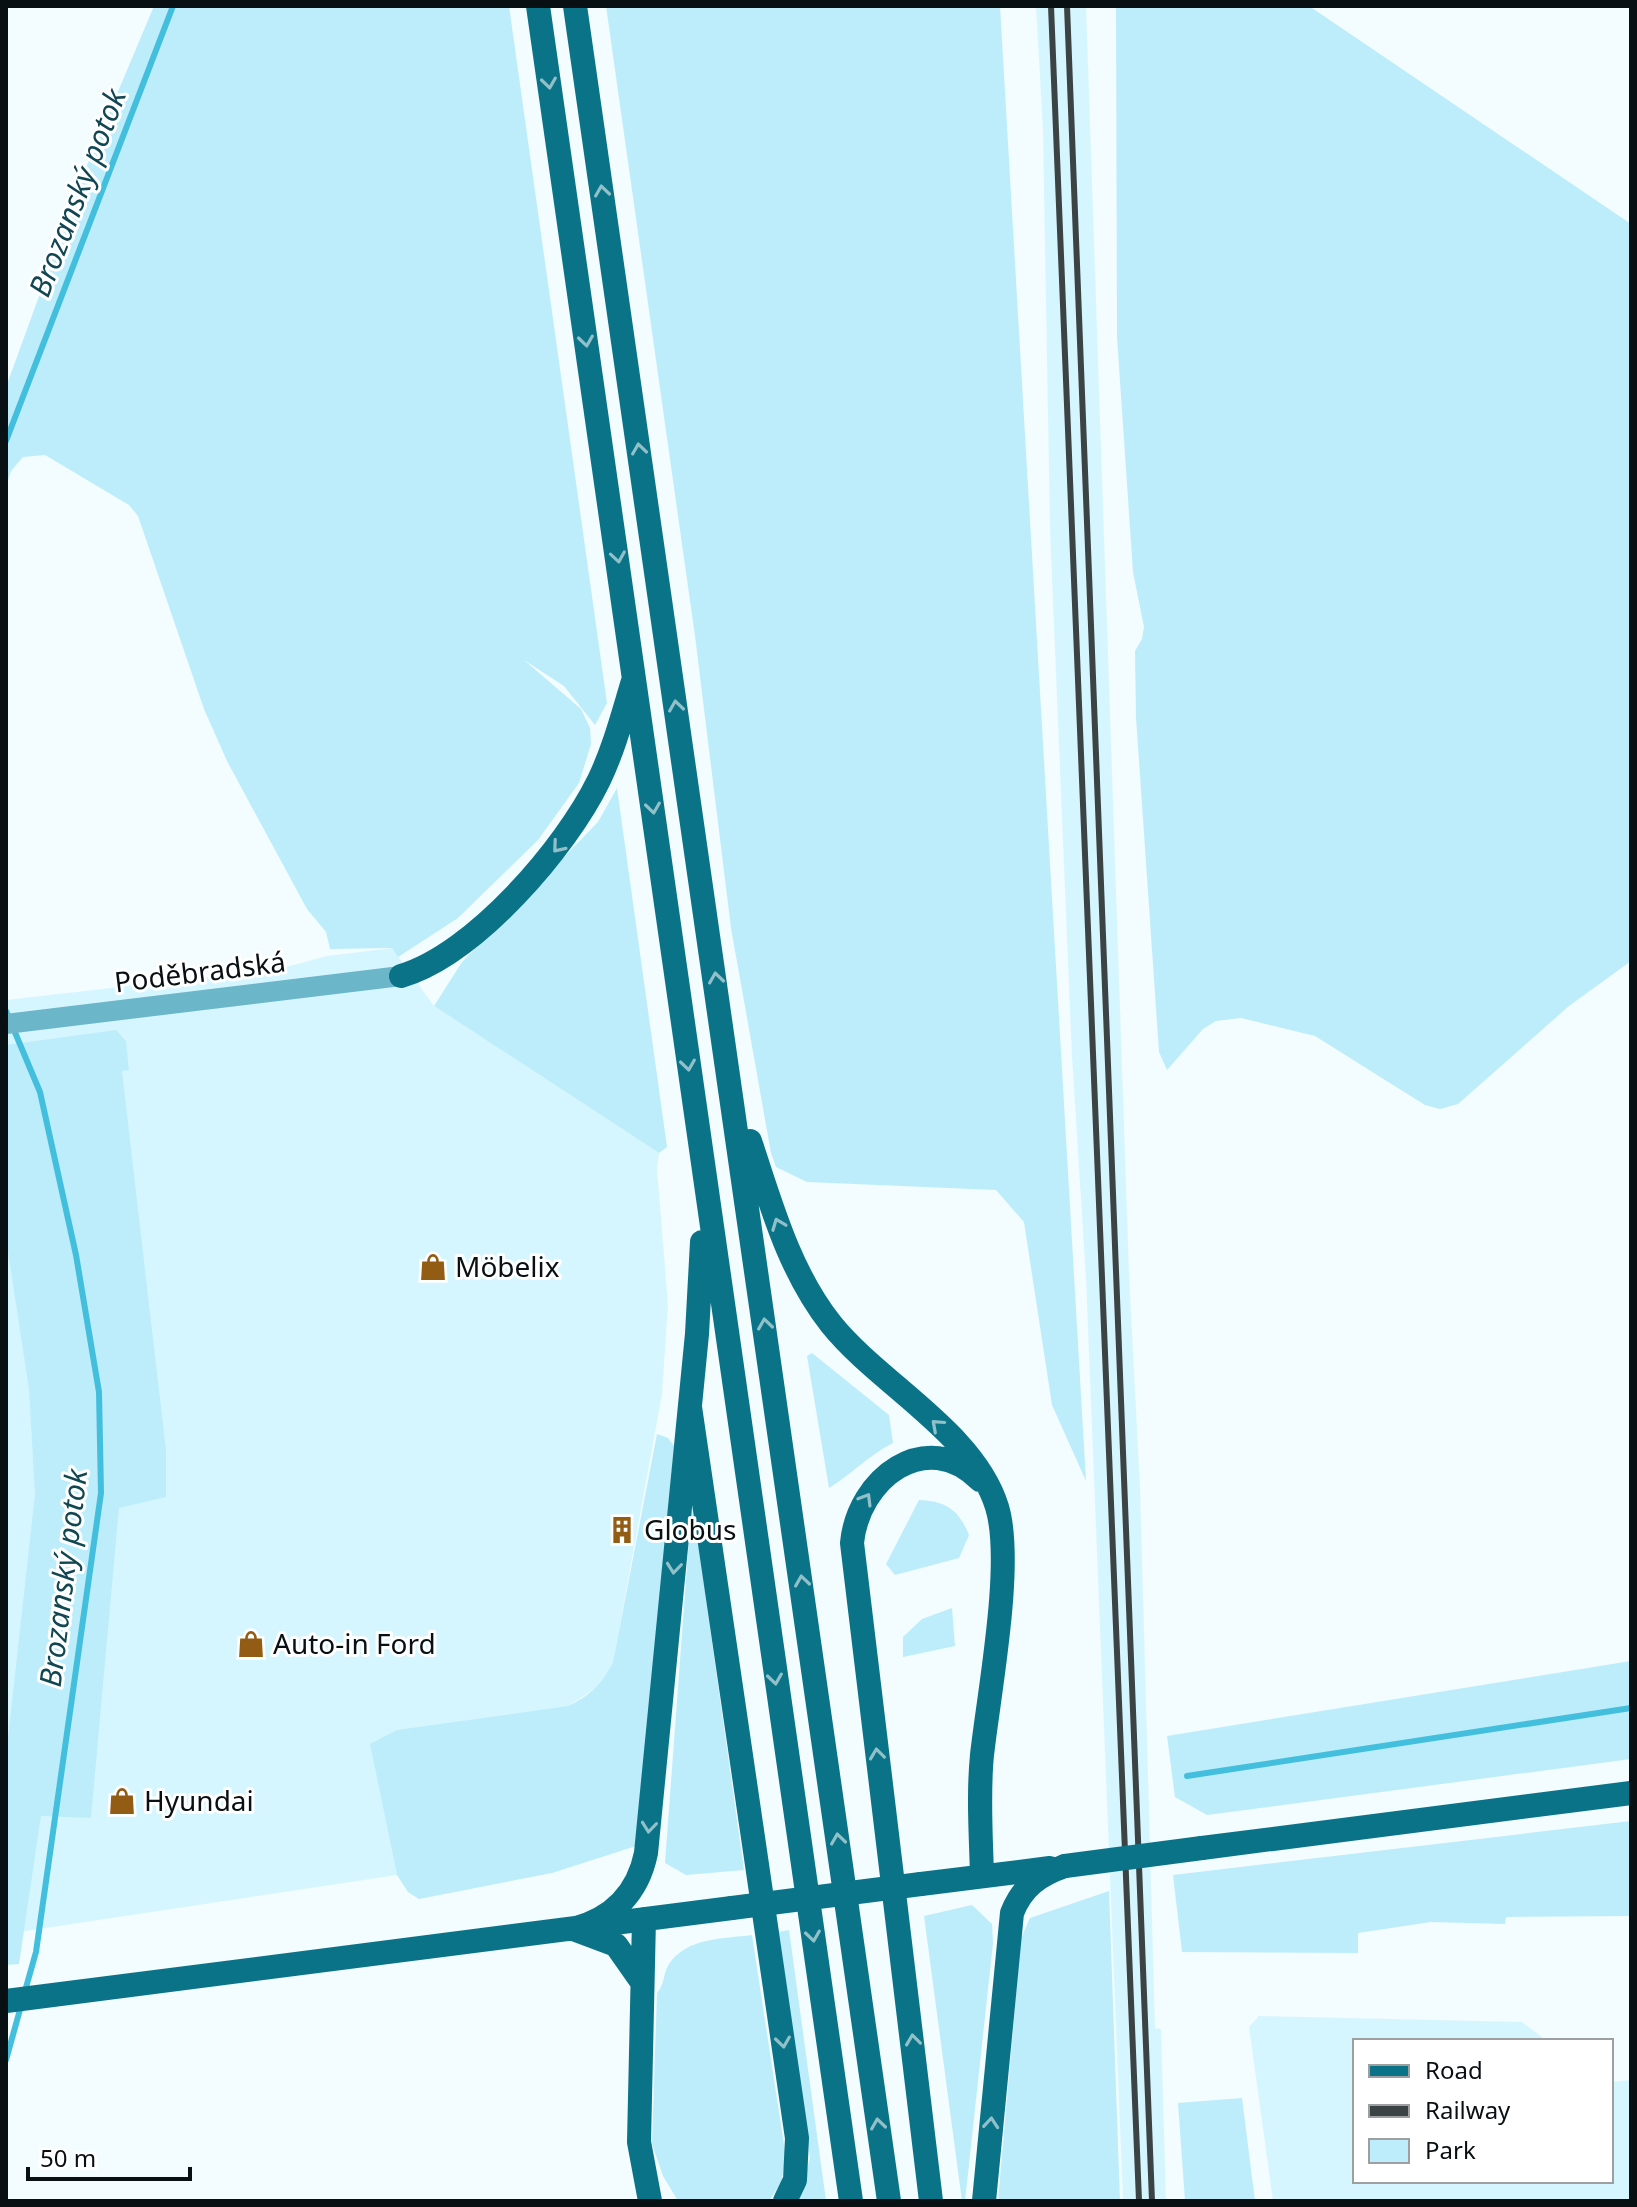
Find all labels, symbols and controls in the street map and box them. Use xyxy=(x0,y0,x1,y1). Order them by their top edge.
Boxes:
one-way arrow xyxy=(540,76,557,90)
water label: Brozanský potok xyxy=(18,82,135,302)
one-way arrow xyxy=(594,185,611,198)
one-way arrow xyxy=(577,334,594,347)
one-way arrow xyxy=(631,442,648,456)
one-way arrow xyxy=(609,550,626,564)
one-way arrow xyxy=(668,699,685,713)
one-way arrow xyxy=(644,801,661,815)
one-way arrow xyxy=(553,837,568,852)
street label: Poděbradská xyxy=(112,942,288,1000)
one-way arrow xyxy=(708,972,725,985)
one-way arrow xyxy=(679,1058,696,1072)
one-way arrow xyxy=(771,1218,788,1232)
place label: Möbelix xyxy=(455,1247,560,1285)
shop icon: Möbelix xyxy=(418,1252,448,1282)
one-way arrow xyxy=(757,1317,774,1331)
one-way arrow xyxy=(931,1421,946,1435)
water label: Brozanský potok xyxy=(29,1465,96,1689)
one-way arrow xyxy=(856,1493,871,1508)
place label: Globus xyxy=(644,1510,736,1548)
building icon: Globus xyxy=(607,1515,637,1545)
one-way arrow xyxy=(666,1562,683,1575)
one-way arrow xyxy=(793,1574,810,1587)
place label: Auto-in Ford xyxy=(273,1624,436,1662)
shop icon: Auto-in Ford xyxy=(236,1629,266,1659)
one-way arrow xyxy=(766,1672,783,1686)
one-way arrow xyxy=(869,1747,886,1760)
place label: Hyundai xyxy=(144,1781,254,1819)
shop icon: Hyundai xyxy=(107,1786,137,1816)
one-way arrow xyxy=(641,1820,658,1833)
one-way arrow xyxy=(830,1832,847,1845)
one-way arrow xyxy=(804,1929,821,1943)
one-way arrow xyxy=(904,2033,921,2046)
one-way arrow xyxy=(774,2035,791,2049)
legend xyxy=(1353,2039,1613,2183)
text: Road xyxy=(1425,2053,1483,2086)
text: Railway xyxy=(1425,2093,1511,2126)
one-way arrow xyxy=(983,2116,1000,2129)
one-way arrow xyxy=(870,2117,887,2131)
scale bar xyxy=(28,2131,190,2181)
text: Park xyxy=(1425,2133,1476,2166)
text: 50 m xyxy=(40,2141,96,2174)

